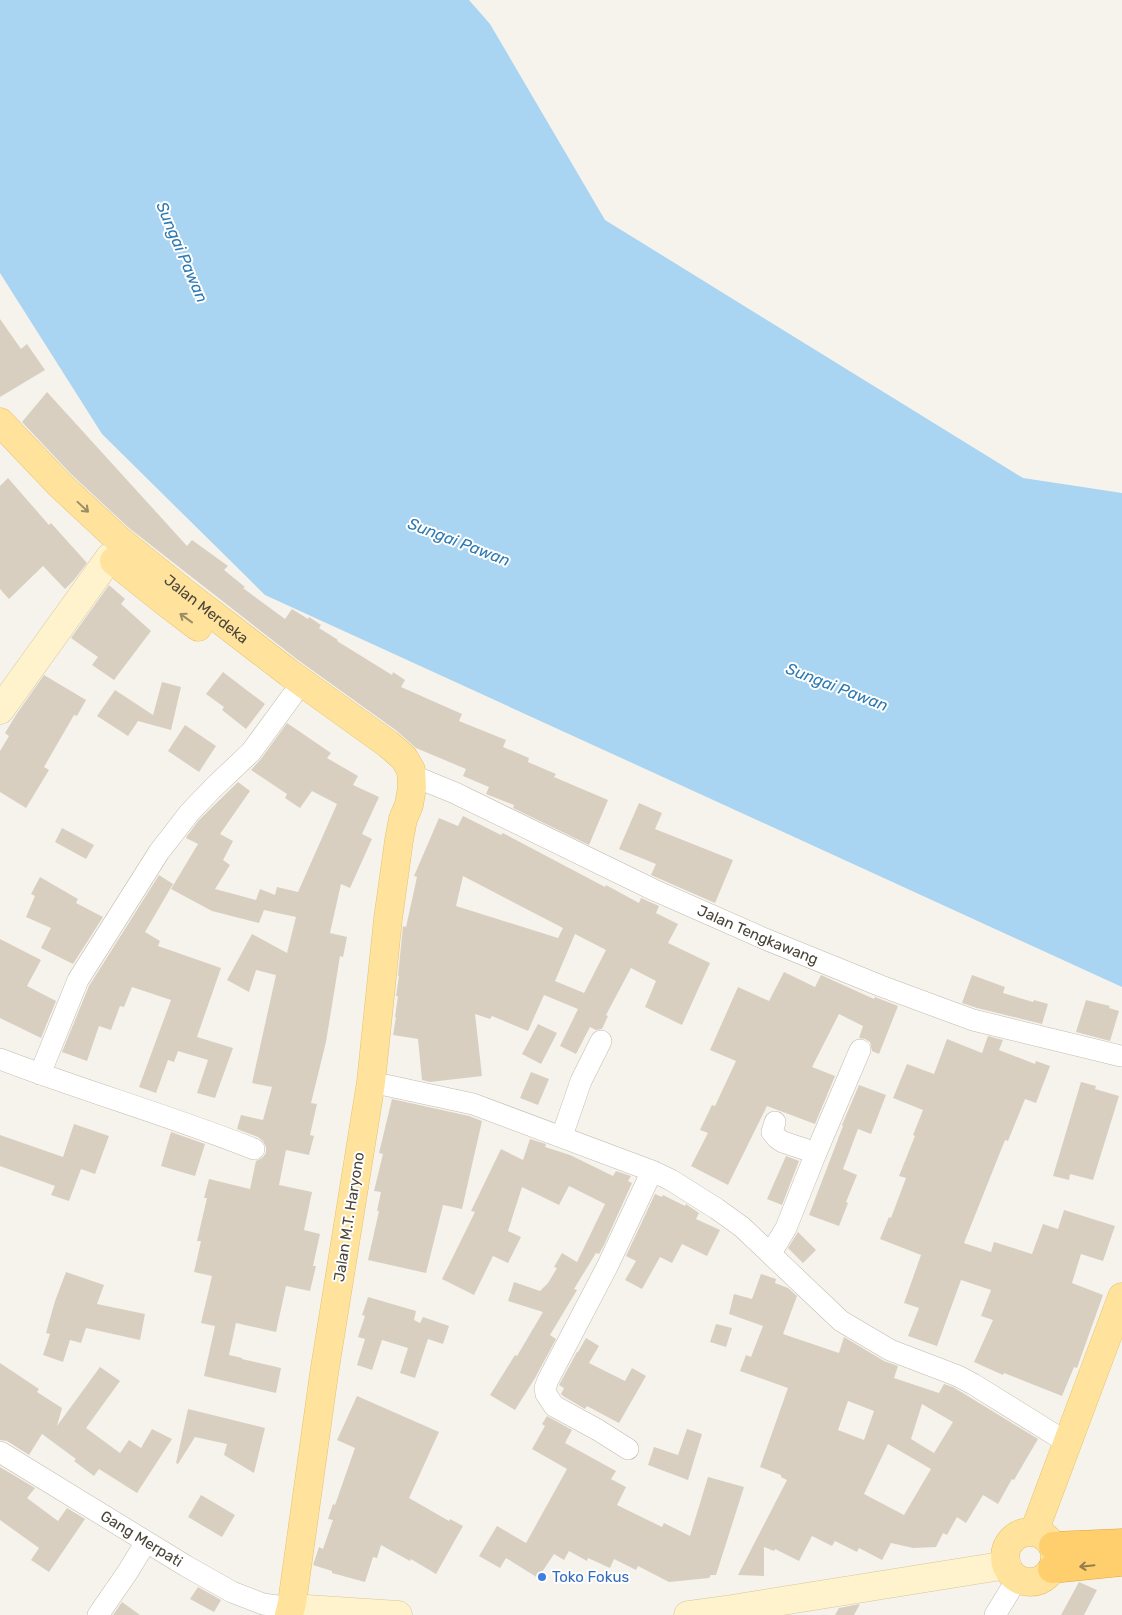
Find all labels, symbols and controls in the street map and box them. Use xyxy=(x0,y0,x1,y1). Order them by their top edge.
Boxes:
water label: Sungai Pawan xyxy=(152,199,212,305)
one-way arrow xyxy=(77,501,90,513)
water label: Sungai Pawan xyxy=(405,514,513,570)
street label: Jalan Merdeka xyxy=(161,571,252,647)
one-way arrow xyxy=(179,613,193,623)
water label: Sungai Pawan xyxy=(783,659,891,715)
street label: Jalan Tengkawang xyxy=(694,901,821,969)
street label: Jalan M.T. Haryono xyxy=(330,1151,368,1283)
street label: Gang Merpati xyxy=(97,1507,186,1571)
one-way arrow xyxy=(1079,1561,1095,1571)
place label: Toko Fokus xyxy=(552,1568,629,1586)
marker: Toko Fokus xyxy=(536,1571,548,1583)

